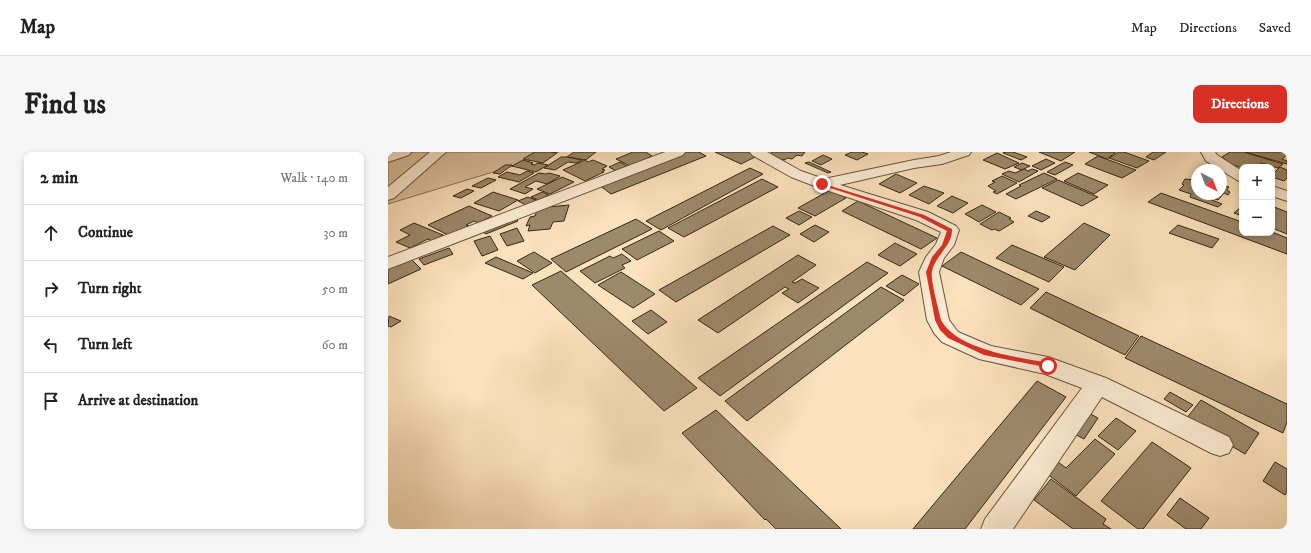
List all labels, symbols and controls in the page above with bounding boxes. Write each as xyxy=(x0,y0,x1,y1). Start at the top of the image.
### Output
text: Map xyxy=(20,16,55,39)
text: Map xyxy=(1131,19,1157,37)
text: Directions xyxy=(1179,19,1237,37)
text: Saved xyxy=(1259,19,1291,37)
button: Directions xyxy=(1193,85,1287,123)
text: Find us xyxy=(24,87,106,122)
north arrow xyxy=(1191,164,1227,200)
map controls xyxy=(1239,164,1275,236)
button: + xyxy=(1239,164,1275,200)
text: 2 min xyxy=(40,167,78,189)
text: Walk · 140 m xyxy=(280,170,348,186)
route end xyxy=(813,175,831,193)
button: − xyxy=(1239,200,1275,236)
icon: ahead xyxy=(40,222,62,244)
text: Continue xyxy=(78,223,133,242)
text: 30 m xyxy=(324,225,348,241)
icon: right xyxy=(40,278,62,300)
text: Turn right xyxy=(78,279,141,298)
text: 50 m xyxy=(322,281,348,297)
icon: left xyxy=(40,334,62,356)
text: Turn left xyxy=(78,335,132,354)
text: 60 m xyxy=(322,337,348,353)
route start xyxy=(1039,357,1057,375)
icon: arrive xyxy=(40,390,62,412)
text: Arrive at destination xyxy=(78,391,198,410)

